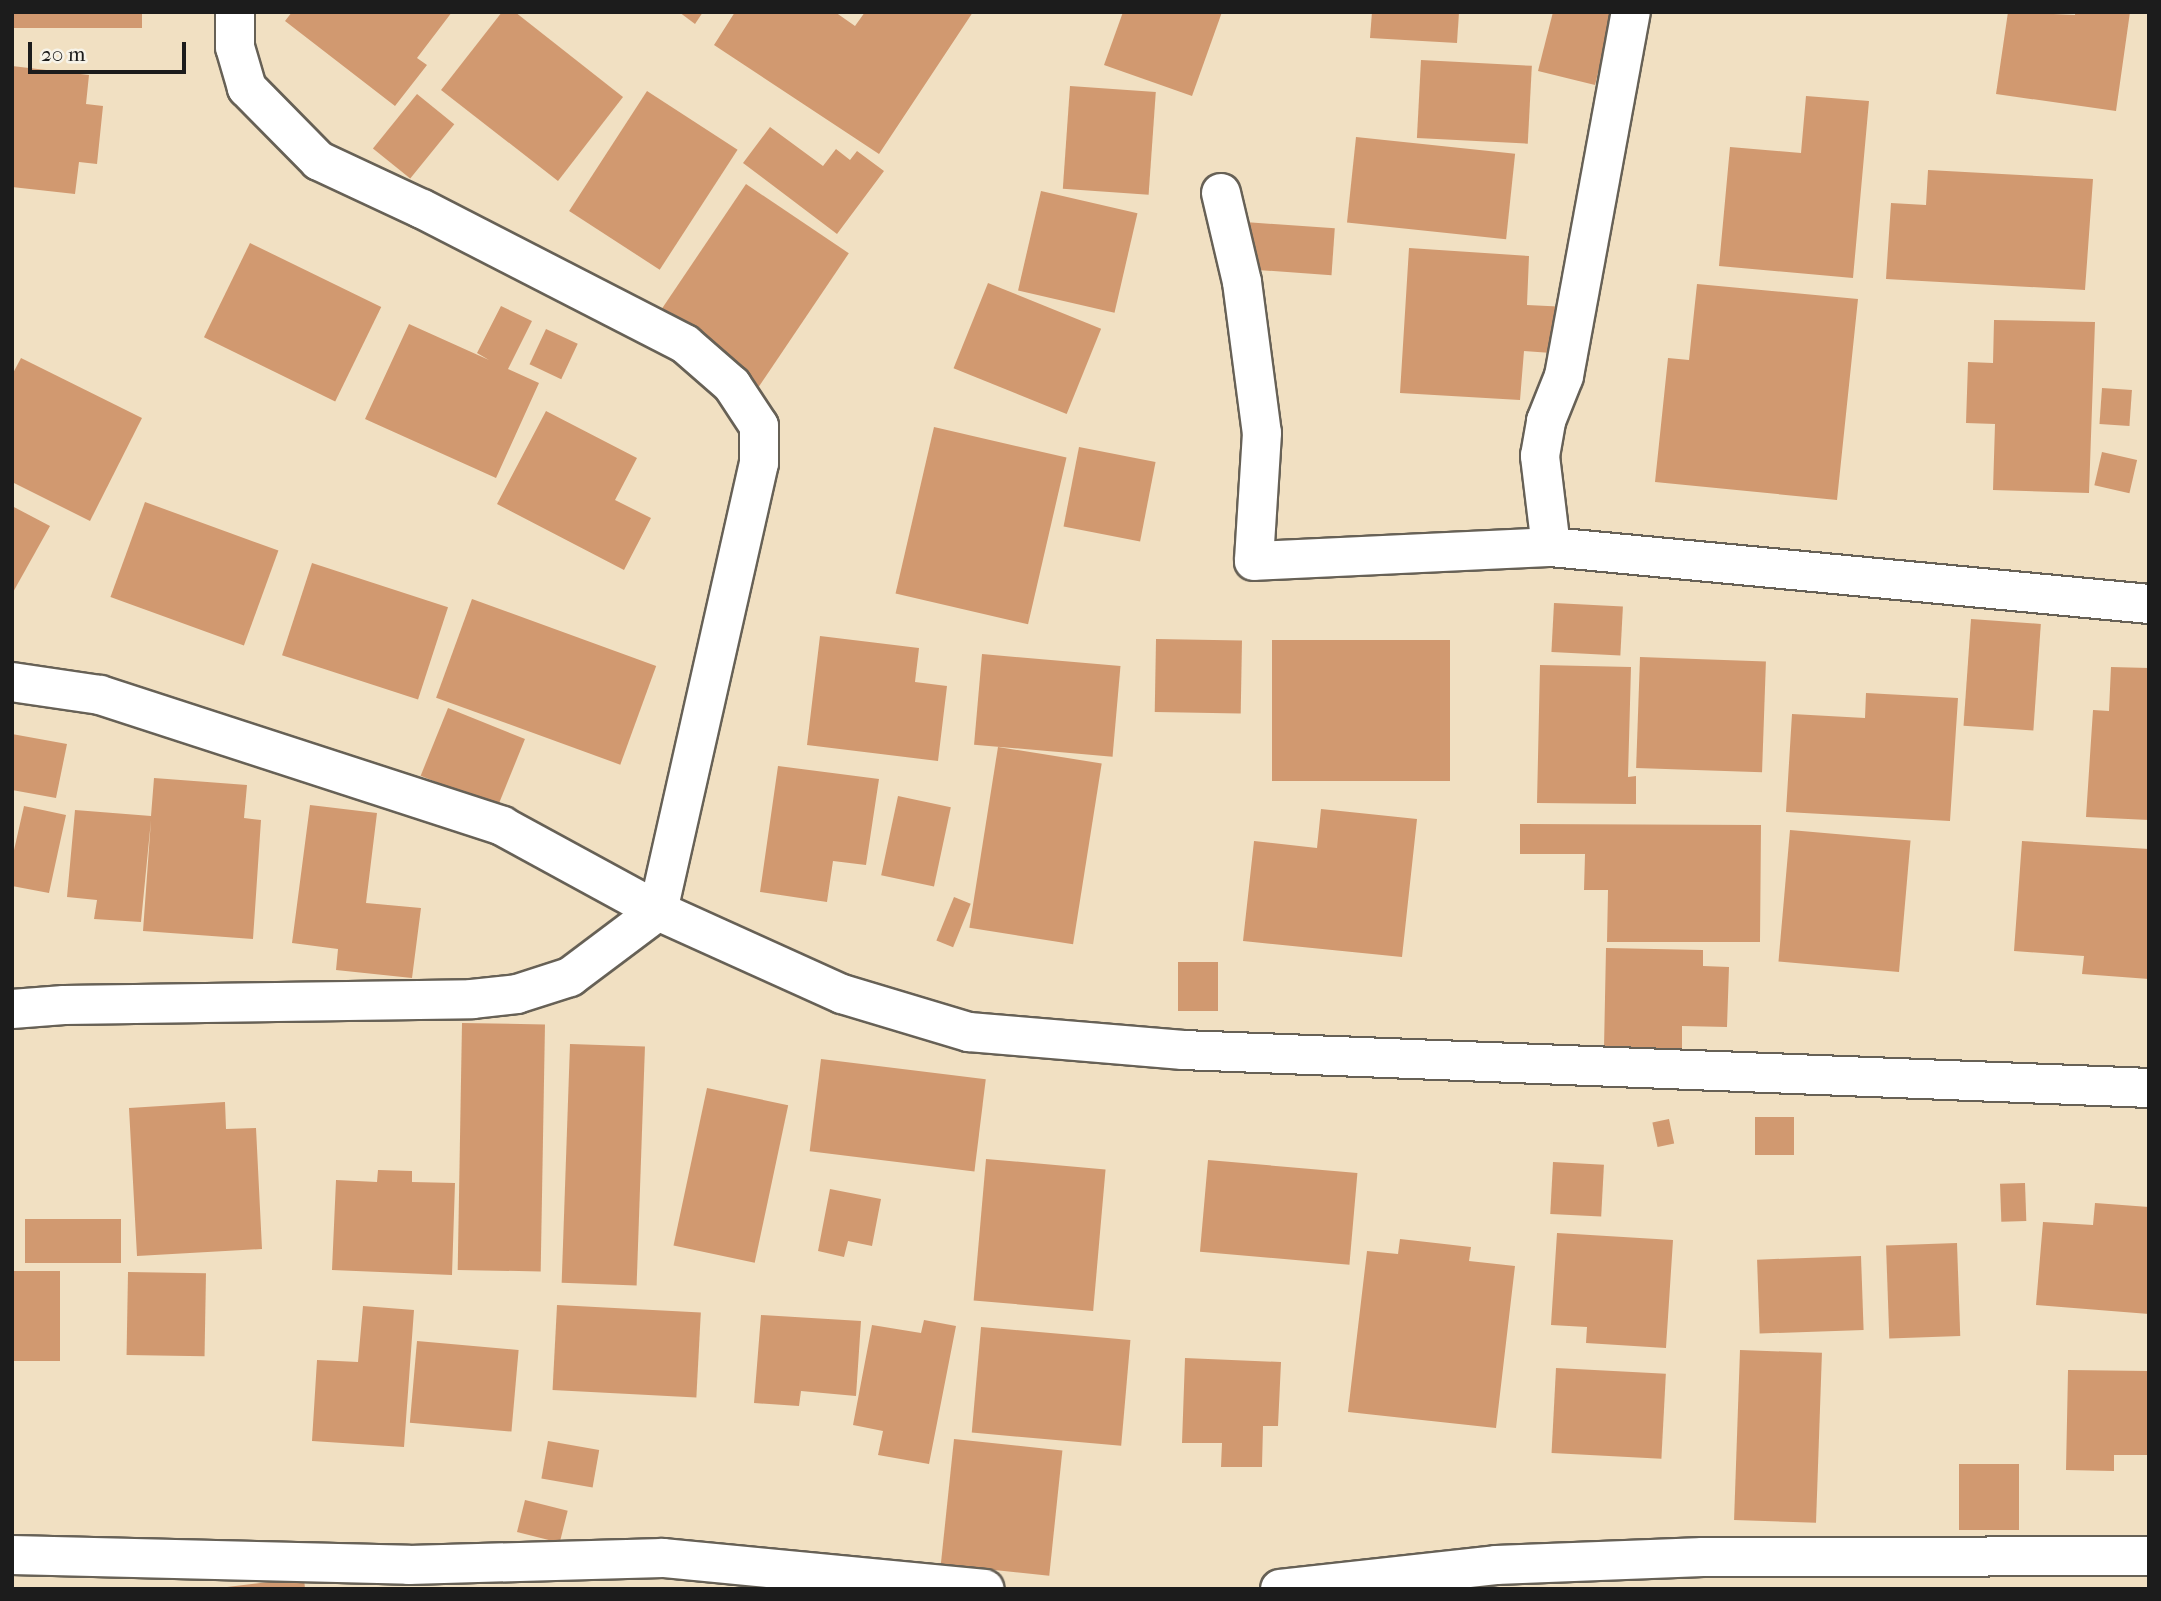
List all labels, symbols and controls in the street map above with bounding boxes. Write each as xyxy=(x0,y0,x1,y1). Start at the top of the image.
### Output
scale bar xyxy=(32,28,189,72)
text: 20 m xyxy=(41,42,85,66)

